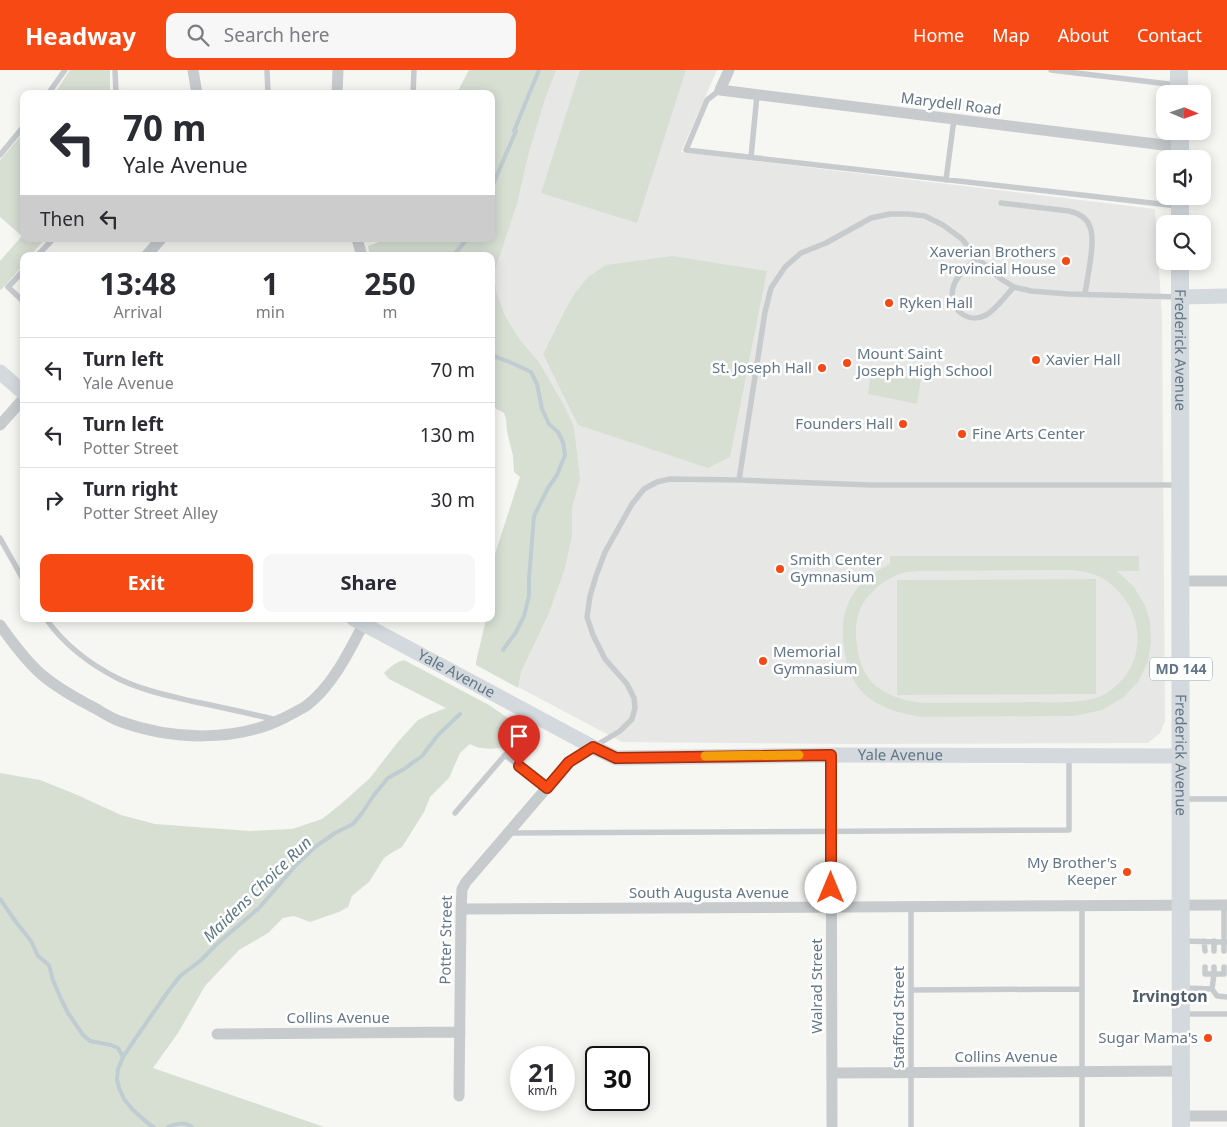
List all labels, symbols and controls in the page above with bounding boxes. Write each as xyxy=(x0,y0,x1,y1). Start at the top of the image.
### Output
search box xyxy=(166,13,516,58)
text: Headway xyxy=(25,19,136,52)
icon: search xyxy=(184,21,212,49)
text: Search here xyxy=(224,22,330,48)
text: Home xyxy=(913,23,964,47)
text: Map xyxy=(992,23,1030,47)
text: About xyxy=(1058,23,1109,47)
text: Contact xyxy=(1137,23,1202,47)
north arrow xyxy=(1156,85,1211,140)
map controls xyxy=(1156,85,1211,270)
street label: Marydell Road xyxy=(900,87,1003,119)
text: 70 m xyxy=(123,104,206,151)
icon: left xyxy=(40,110,105,175)
text: Yale Avenue xyxy=(123,149,248,179)
button: sound xyxy=(1156,150,1211,205)
icon: left xyxy=(95,205,123,233)
text: Then xyxy=(40,206,85,232)
button: search xyxy=(1156,215,1211,270)
place label: Xaverian Brothers Provincial House xyxy=(930,241,1056,278)
marker: Xaverian Brothers Provincial House xyxy=(1060,255,1072,267)
text: 13:48 xyxy=(99,263,176,304)
text: 1 xyxy=(262,263,279,304)
text: 250 xyxy=(364,263,416,304)
street label: Frederick Avenue xyxy=(1171,289,1191,411)
place label: Ryken Hall xyxy=(899,292,973,312)
marker: Ryken Hall xyxy=(883,297,895,309)
text: Arrival xyxy=(113,301,162,323)
text: min xyxy=(256,301,285,323)
text: m xyxy=(382,301,397,323)
place label: Mount Saint Joseph High School xyxy=(855,343,992,380)
text: Turn left xyxy=(83,346,164,372)
place label: Xavier Hall xyxy=(1046,349,1121,369)
marker: Xavier Hall xyxy=(1030,354,1042,366)
icon: left xyxy=(40,356,68,384)
text: 70 m xyxy=(431,357,475,383)
place label: St. Joseph Hall xyxy=(712,357,812,377)
marker: Mount Saint Joseph High School xyxy=(841,357,853,369)
marker: St. Joseph Hall xyxy=(816,362,828,374)
text: Yale Avenue xyxy=(83,372,174,394)
text: Turn left xyxy=(83,411,164,437)
place label: Founders Hall xyxy=(795,413,893,433)
marker: Founders Hall xyxy=(897,418,909,430)
icon: left xyxy=(40,421,68,449)
text: 130 m xyxy=(420,422,475,448)
place label: Fine Arts Center xyxy=(972,423,1085,443)
marker: Fine Arts Center xyxy=(956,428,968,440)
text: Potter Street xyxy=(83,437,178,459)
text: Turn right xyxy=(83,476,178,502)
icon: right xyxy=(40,486,68,514)
text: 30 m xyxy=(431,487,475,513)
text: Potter Street Alley xyxy=(83,502,218,524)
place label: Smith Center Gymnasium xyxy=(790,549,882,586)
button: Exit xyxy=(40,554,253,612)
button: Share xyxy=(263,554,475,612)
marker: Smith Center Gymnasium xyxy=(774,563,786,575)
place label: Memorial Gymnasium xyxy=(773,641,858,678)
street label: Yale Avenue xyxy=(414,644,499,702)
marker: Memorial Gymnasium xyxy=(757,655,769,667)
road number: MD 144 xyxy=(1150,658,1212,680)
street label: Frederick Avenue xyxy=(1172,694,1192,816)
pin xyxy=(498,715,540,766)
icon: arrive xyxy=(505,722,533,750)
street label: Yale Avenue xyxy=(858,744,943,764)
water label: Maidens Choice Run xyxy=(198,831,316,947)
place label: My Brother's Keeper xyxy=(1027,852,1117,889)
position arrow xyxy=(804,861,856,913)
marker: My Brother's Keeper xyxy=(1121,866,1133,878)
street label: South Augusta Avenue xyxy=(629,882,789,902)
street label: Potter Street xyxy=(434,895,456,985)
street label: Walrad Street xyxy=(806,938,826,1034)
street label: Stafford Street xyxy=(888,965,908,1068)
district label: Irvington xyxy=(1132,985,1208,1007)
street label: Collins Avenue xyxy=(286,1007,390,1027)
place label: Sugar Mama's xyxy=(1098,1027,1198,1047)
marker: Sugar Mama's xyxy=(1202,1032,1214,1044)
speed limit sign: 30 xyxy=(585,1046,650,1111)
street label: Collins Avenue xyxy=(954,1046,1058,1066)
text: 21 xyxy=(528,1055,557,1089)
text: km/h xyxy=(528,1082,557,1099)

